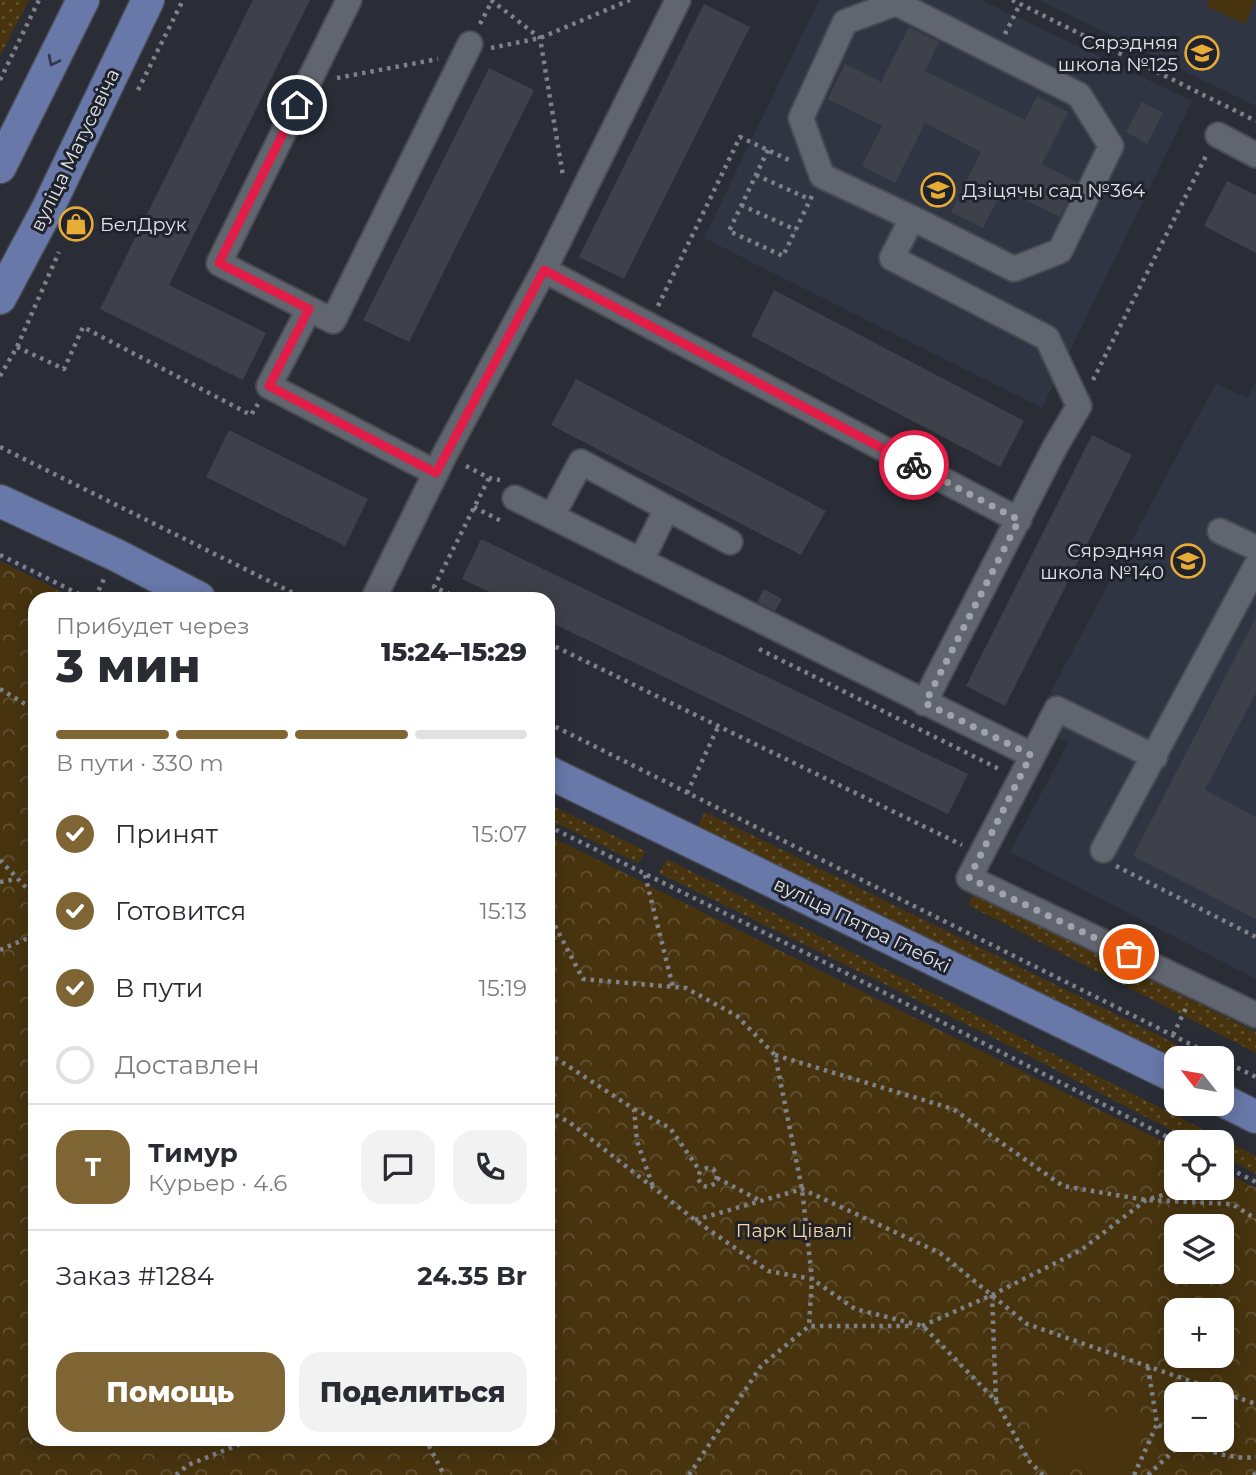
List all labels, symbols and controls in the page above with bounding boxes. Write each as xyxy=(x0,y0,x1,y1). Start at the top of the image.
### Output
place label: Сярэдняя школа №125 xyxy=(1058,31,1178,76)
school or university icon: Сярэдняя школа №125 xyxy=(1183,34,1221,72)
one-way arrow xyxy=(47,54,61,66)
street label: вуліца Матусевіча xyxy=(26,65,124,235)
pin xyxy=(267,75,327,135)
icon: home xyxy=(278,86,316,124)
school or university icon: Дзіцячы сад №364 xyxy=(919,171,957,209)
place label: Дзіцячы сад №364 xyxy=(962,179,1145,202)
shop icon: БелДрук xyxy=(57,205,95,243)
place label: БелДрук xyxy=(100,213,187,236)
courier xyxy=(879,430,949,500)
icon: bike xyxy=(895,446,933,484)
place label: Сярэдняя школа №140 xyxy=(1040,539,1164,584)
school or university icon: Сярэдняя школа №140 xyxy=(1169,542,1207,580)
text: Прибудет через xyxy=(56,612,250,640)
text: 15:24–15:29 xyxy=(381,636,527,668)
text: 3 мин xyxy=(56,637,200,694)
text: В пути · 330 m xyxy=(56,749,224,777)
icon: check xyxy=(56,815,94,853)
text: Принят xyxy=(115,818,218,850)
text: 15:07 xyxy=(472,820,527,848)
street label: вуліца Пятра Глебкі xyxy=(770,872,954,978)
icon: check xyxy=(56,892,94,930)
text: Готовится xyxy=(115,895,246,927)
text: 15:13 xyxy=(480,897,527,925)
pin xyxy=(1099,924,1159,984)
icon: bag xyxy=(1110,935,1148,973)
icon: check xyxy=(56,969,94,1007)
text: В пути xyxy=(115,972,204,1004)
text: 15:19 xyxy=(478,974,527,1002)
north arrow xyxy=(1164,1046,1234,1116)
map controls xyxy=(1164,1046,1234,1452)
text: Доставлен xyxy=(115,1049,260,1081)
button: chat xyxy=(361,1130,435,1204)
button: phone xyxy=(453,1130,527,1204)
button: locate xyxy=(1164,1130,1234,1200)
text: Тимур xyxy=(148,1137,238,1169)
text: Т xyxy=(85,1151,101,1183)
text: Курьер · 4.6 xyxy=(148,1169,287,1197)
button: layers xyxy=(1164,1214,1234,1284)
park label: Парк Цівалі xyxy=(736,1219,852,1242)
text: Заказ #1284 xyxy=(56,1260,214,1292)
text: 24.35 Br xyxy=(417,1260,527,1292)
button: + xyxy=(1164,1298,1234,1368)
button: Помощь xyxy=(56,1352,285,1432)
button: Поделиться xyxy=(299,1352,527,1432)
button: − xyxy=(1164,1382,1234,1452)

